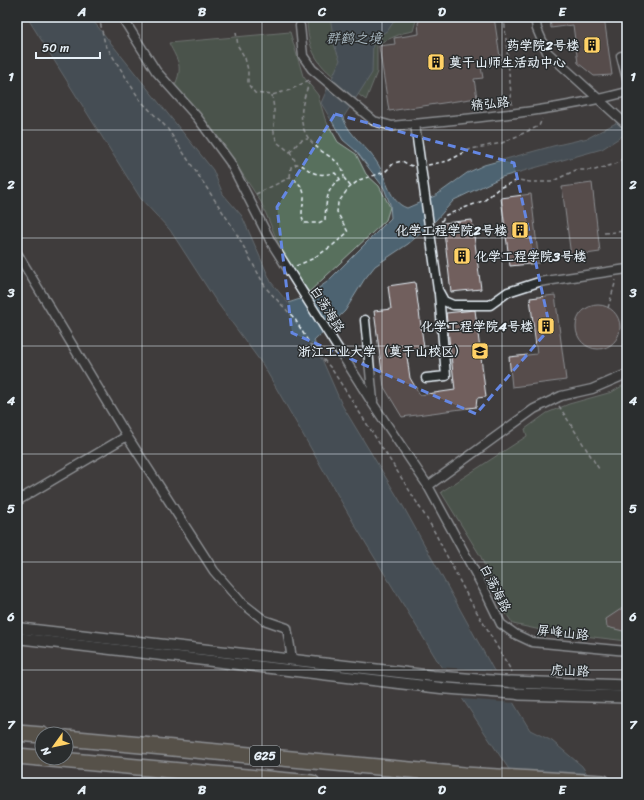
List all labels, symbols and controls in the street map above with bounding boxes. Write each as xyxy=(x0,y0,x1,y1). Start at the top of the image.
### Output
text: A xyxy=(77,0,86,23)
text: B xyxy=(198,0,207,23)
text: C xyxy=(317,0,327,23)
text: D xyxy=(438,0,446,23)
text: E xyxy=(558,0,567,23)
water label: 群鹤之境 xyxy=(326,26,383,51)
scale bar xyxy=(36,34,100,60)
place label: 药学院2号楼 xyxy=(506,34,579,57)
building icon: 药学院2号楼 xyxy=(582,35,602,55)
text: 50 m xyxy=(42,37,69,59)
place label: 莫干山师生活动中心 xyxy=(449,51,566,74)
building icon: 莫干山师生活动中心 xyxy=(426,52,446,72)
text: 1 xyxy=(8,65,14,88)
text: 1 xyxy=(630,65,636,88)
street label: 精弘路 xyxy=(469,90,511,117)
text: 2 xyxy=(6,173,15,196)
text: 2 xyxy=(628,173,637,196)
place label: 化学工程学院2号楼 xyxy=(395,219,507,242)
building icon: 化学工程学院2号楼 xyxy=(510,220,530,240)
place label: 化学工程学院3号楼 xyxy=(475,245,586,268)
building icon: 化学工程学院3号楼 xyxy=(452,246,472,266)
text: 3 xyxy=(6,281,15,304)
street label: 白荡海路 xyxy=(304,281,351,337)
text: 3 xyxy=(628,281,637,304)
place label: 化学工程学院4号楼 xyxy=(421,315,533,338)
building icon: 化学工程学院4号楼 xyxy=(536,316,556,336)
place label: 浙江工业大学（莫干山校区） xyxy=(298,340,467,363)
school or university icon: 浙江工业大学（莫干山校区） xyxy=(470,341,490,361)
text: 4 xyxy=(6,389,16,412)
text: 4 xyxy=(628,389,638,412)
text: 5 xyxy=(7,497,15,520)
text: 5 xyxy=(629,497,637,520)
street label: 白荡海路 xyxy=(474,560,518,617)
text: 6 xyxy=(6,605,15,628)
text: 6 xyxy=(628,605,637,628)
street label: 屏峰山路 xyxy=(536,618,590,647)
street label: 虎山路 xyxy=(550,658,590,683)
text: 7 xyxy=(7,713,16,736)
text: 7 xyxy=(629,713,638,736)
north arrow xyxy=(34,726,74,766)
text: N xyxy=(36,742,57,760)
road number: G25 xyxy=(250,746,280,766)
text: A xyxy=(77,778,86,800)
text: B xyxy=(198,778,207,800)
text: C xyxy=(317,778,327,800)
text: D xyxy=(438,778,446,800)
text: E xyxy=(558,778,567,800)

